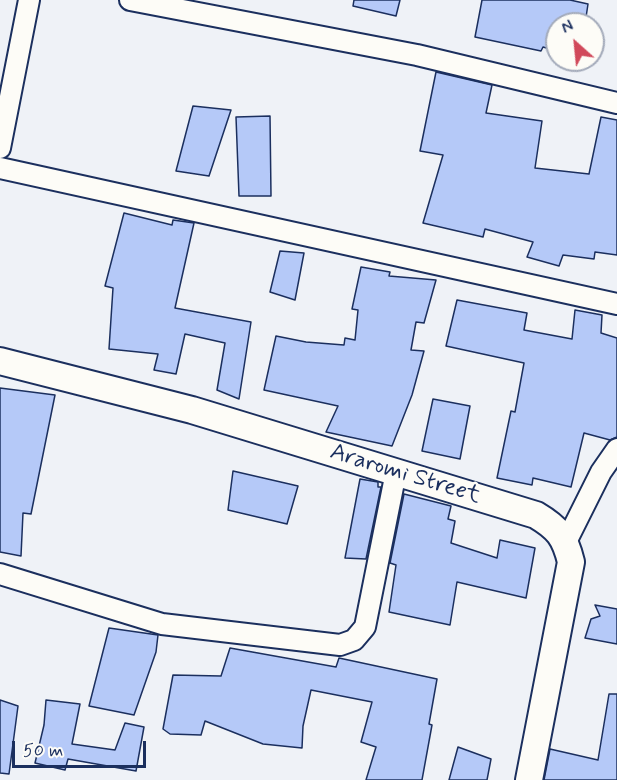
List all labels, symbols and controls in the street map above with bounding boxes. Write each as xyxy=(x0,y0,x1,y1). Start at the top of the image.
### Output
north arrow xyxy=(545,12,605,72)
text: N xyxy=(558,16,577,39)
street label: Araromi Street xyxy=(326,438,484,512)
scale bar xyxy=(15,729,148,767)
text: 50 m xyxy=(23,739,63,763)

